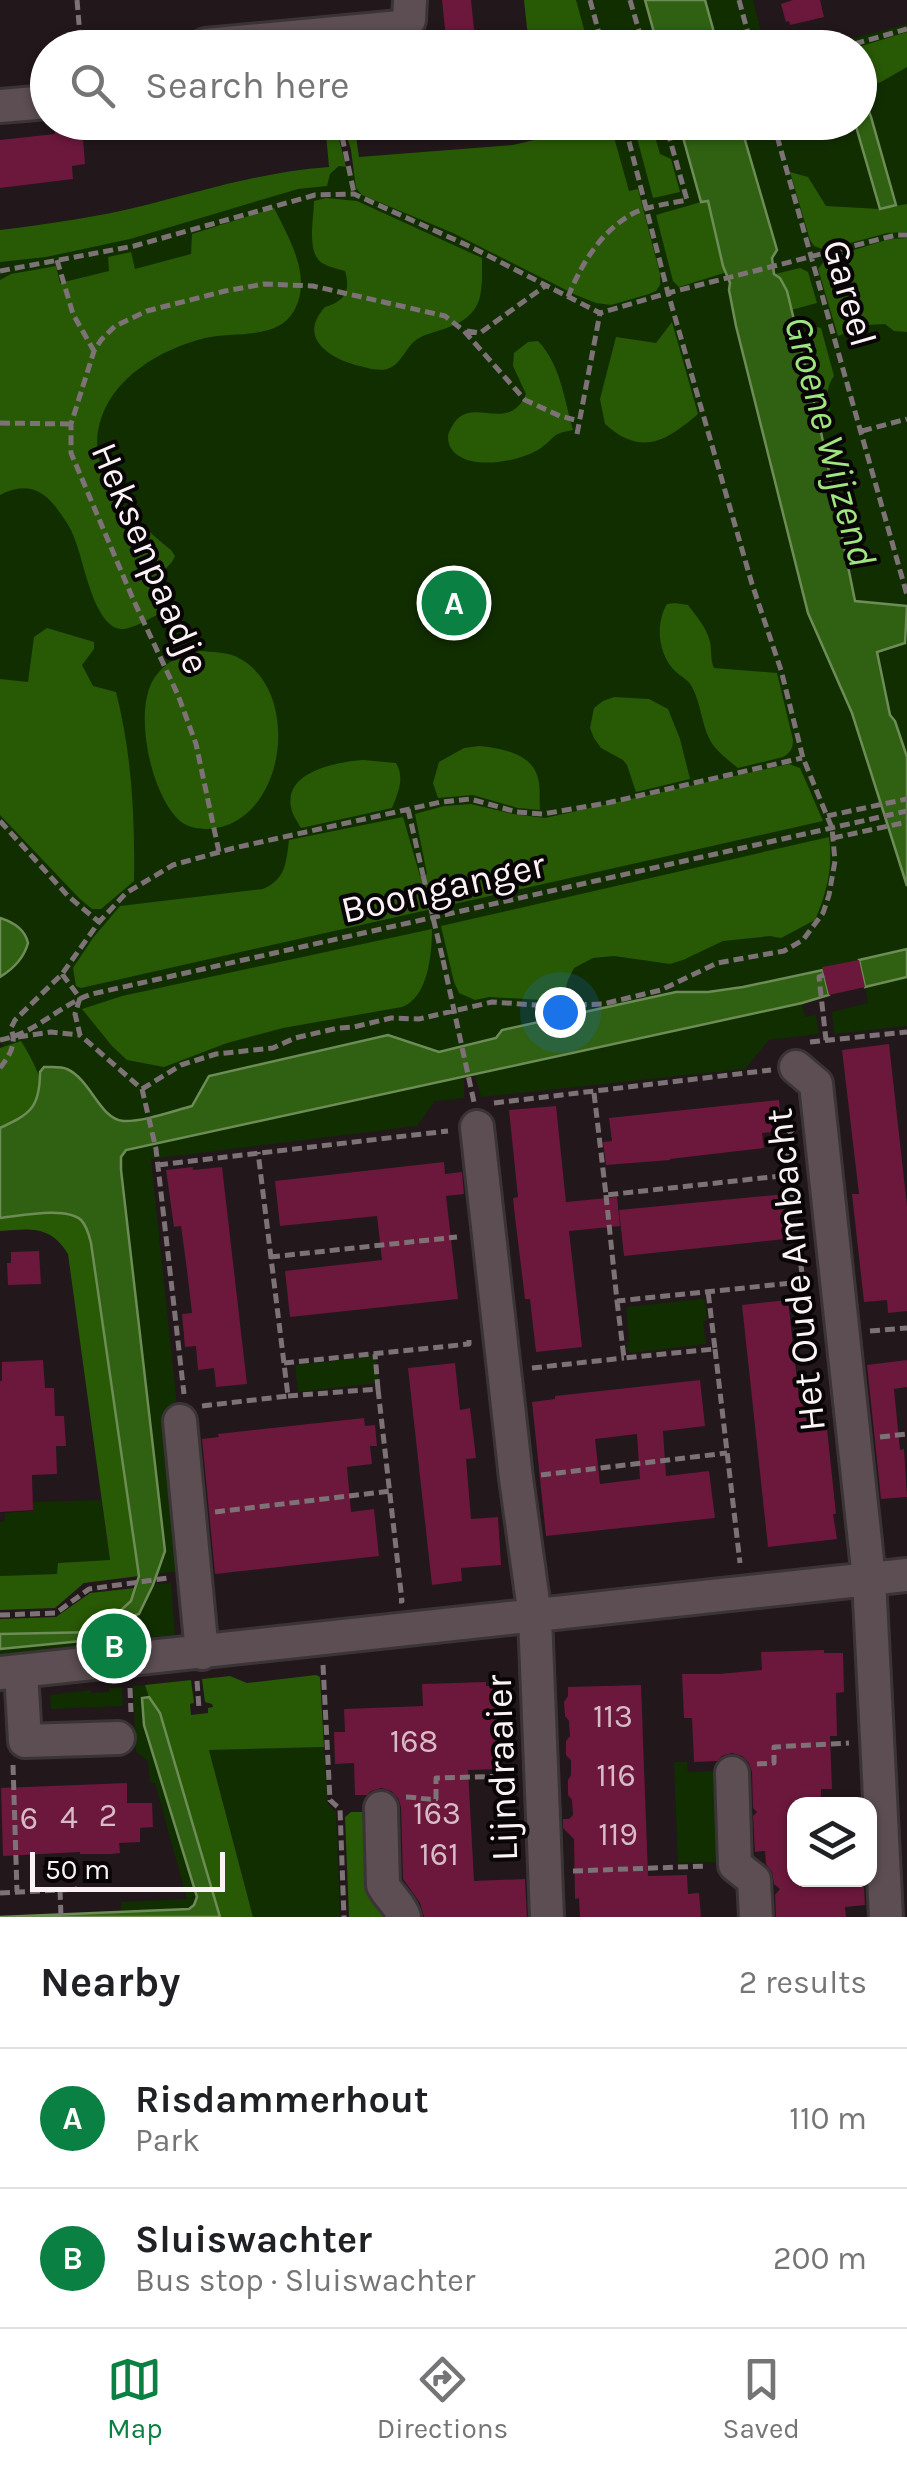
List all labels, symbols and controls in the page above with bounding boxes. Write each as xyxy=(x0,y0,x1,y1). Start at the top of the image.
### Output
search box xyxy=(30,30,877,140)
icon: search xyxy=(65,58,120,113)
text: Search here xyxy=(145,63,349,108)
street label: Gareel xyxy=(813,235,886,352)
water label: Groene Wijzend xyxy=(775,311,886,571)
street label: Heksenpaadje xyxy=(82,436,219,681)
pin: A xyxy=(422,566,486,640)
street label: Boonganger xyxy=(337,842,550,933)
your location xyxy=(535,987,586,1038)
street label: Het Oude Ambacht xyxy=(756,1106,835,1434)
pin: B xyxy=(82,1608,146,1684)
street label: Lijndraaier xyxy=(476,1674,527,1862)
house number: 113 xyxy=(593,1698,633,1735)
house number: 168 xyxy=(390,1723,438,1760)
house number: 116 xyxy=(596,1757,636,1794)
house number: 163 xyxy=(413,1795,461,1832)
house number: 2 xyxy=(99,1797,117,1834)
map controls xyxy=(787,1797,877,1887)
button: layers xyxy=(787,1797,877,1887)
house number: 4 xyxy=(60,1799,78,1836)
house number: 6 xyxy=(20,1800,38,1837)
house number: 119 xyxy=(598,1816,638,1853)
house number: 161 xyxy=(419,1836,459,1873)
scale bar xyxy=(30,1847,225,1892)
text: 50 m xyxy=(45,1853,110,1886)
text: Nearby xyxy=(40,1957,180,2007)
text: 2 results xyxy=(739,1964,867,2001)
text: Risdammerhout xyxy=(135,2077,429,2122)
text: A xyxy=(62,2100,83,2137)
text: 110 m xyxy=(789,2100,867,2137)
text: Park xyxy=(135,2122,200,2159)
text: Sluiswachter xyxy=(135,2217,372,2262)
text: B xyxy=(62,2240,83,2277)
text: 200 m xyxy=(773,2240,867,2277)
text: Bus stop · Sluiswachter xyxy=(135,2262,475,2299)
tab: Map xyxy=(107,2352,163,2445)
tab: Directions xyxy=(377,2352,508,2445)
tab: Saved xyxy=(722,2352,800,2445)

